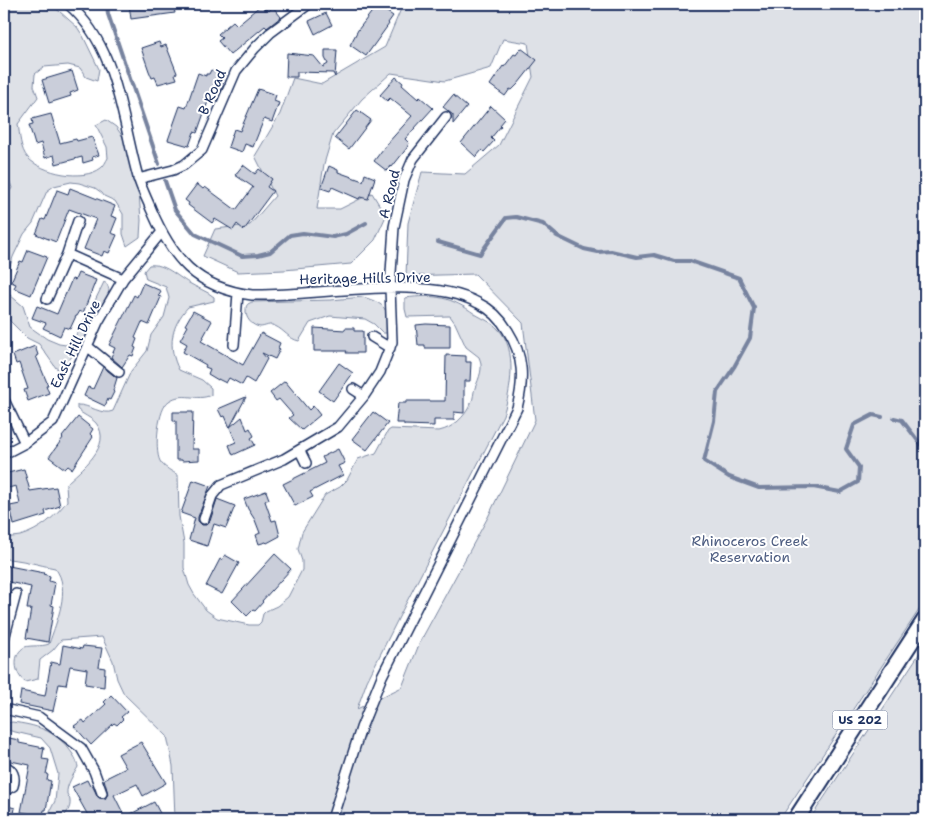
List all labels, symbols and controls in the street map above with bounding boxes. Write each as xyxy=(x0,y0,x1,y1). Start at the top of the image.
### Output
street label: B Road xyxy=(194,66,230,118)
street label: A Road xyxy=(374,167,404,220)
street label: Heritage Hills Drive xyxy=(299,268,431,288)
street label: East Hill Drive xyxy=(46,297,104,391)
park label: Rhinoceros Creek Reservation xyxy=(692,532,808,566)
road number: US 202 xyxy=(832,710,888,730)

